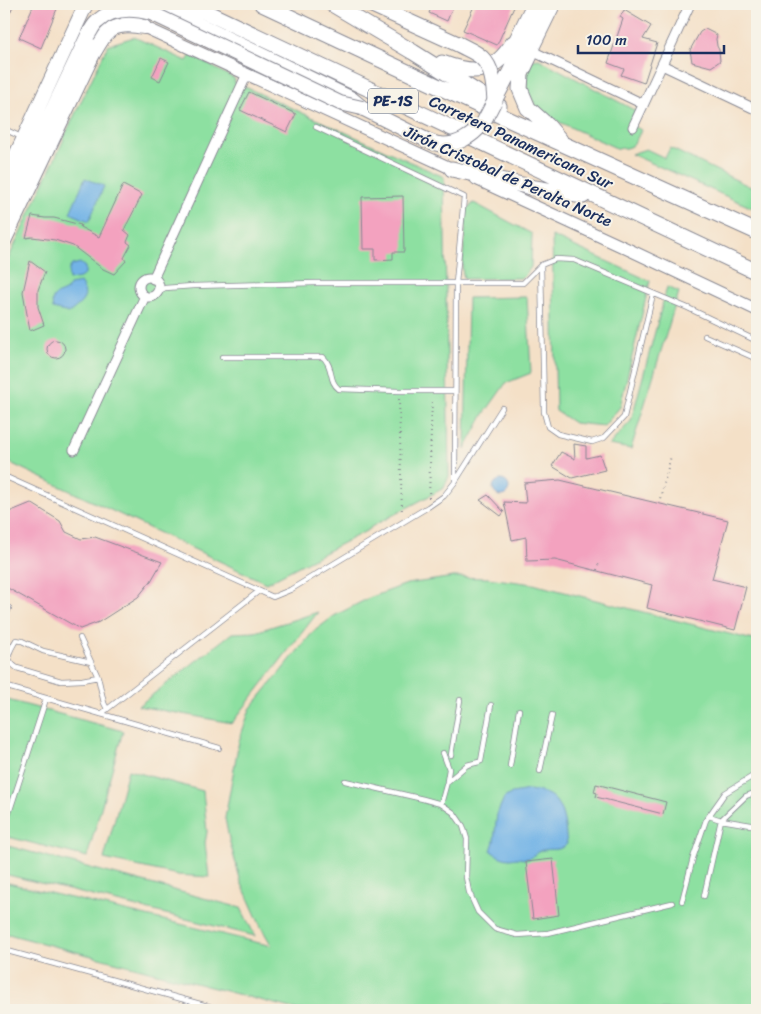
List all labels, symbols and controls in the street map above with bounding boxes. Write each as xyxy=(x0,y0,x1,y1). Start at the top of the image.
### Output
scale bar xyxy=(578,22,725,54)
text: 100 m xyxy=(586,27,627,53)
street label: Carretera Panamericana Sur xyxy=(424,87,619,198)
road number: PE-1S xyxy=(368,88,418,114)
street label: Jirón Cristobal de Peralta Norte xyxy=(398,116,617,235)

